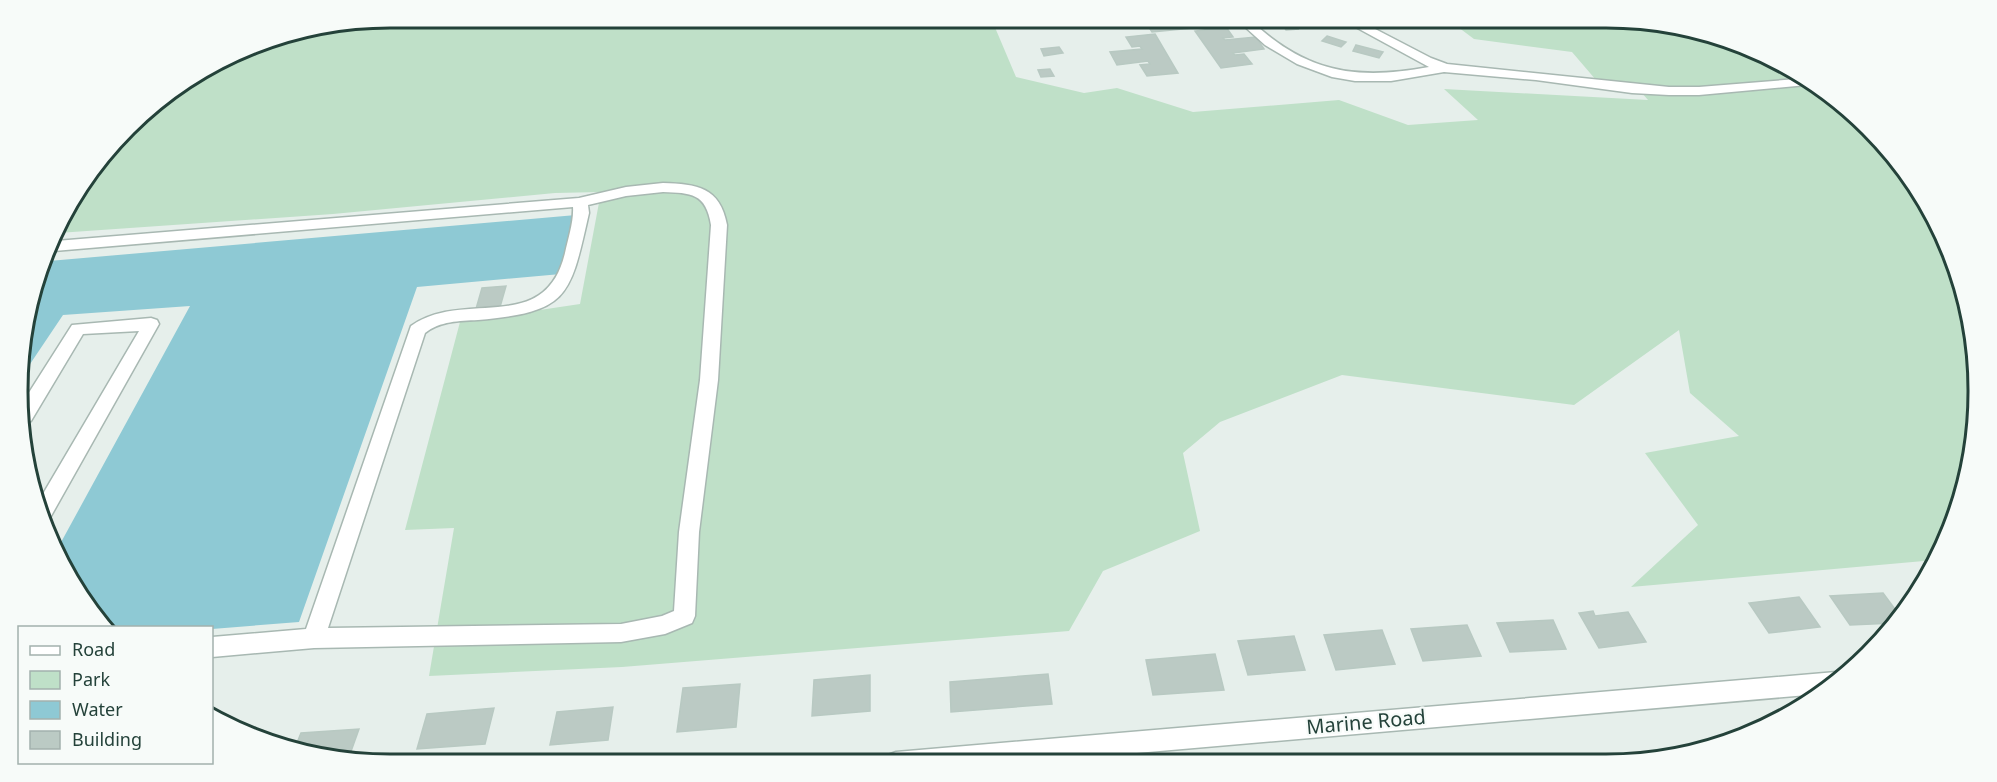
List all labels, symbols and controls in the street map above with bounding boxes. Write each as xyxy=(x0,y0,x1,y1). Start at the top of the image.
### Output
legend xyxy=(18,626,213,764)
text: Road xyxy=(72,637,115,661)
text: Park xyxy=(72,667,110,691)
text: Water xyxy=(72,697,123,721)
street label: Marine Road xyxy=(1305,703,1427,740)
text: Building xyxy=(72,727,142,751)

